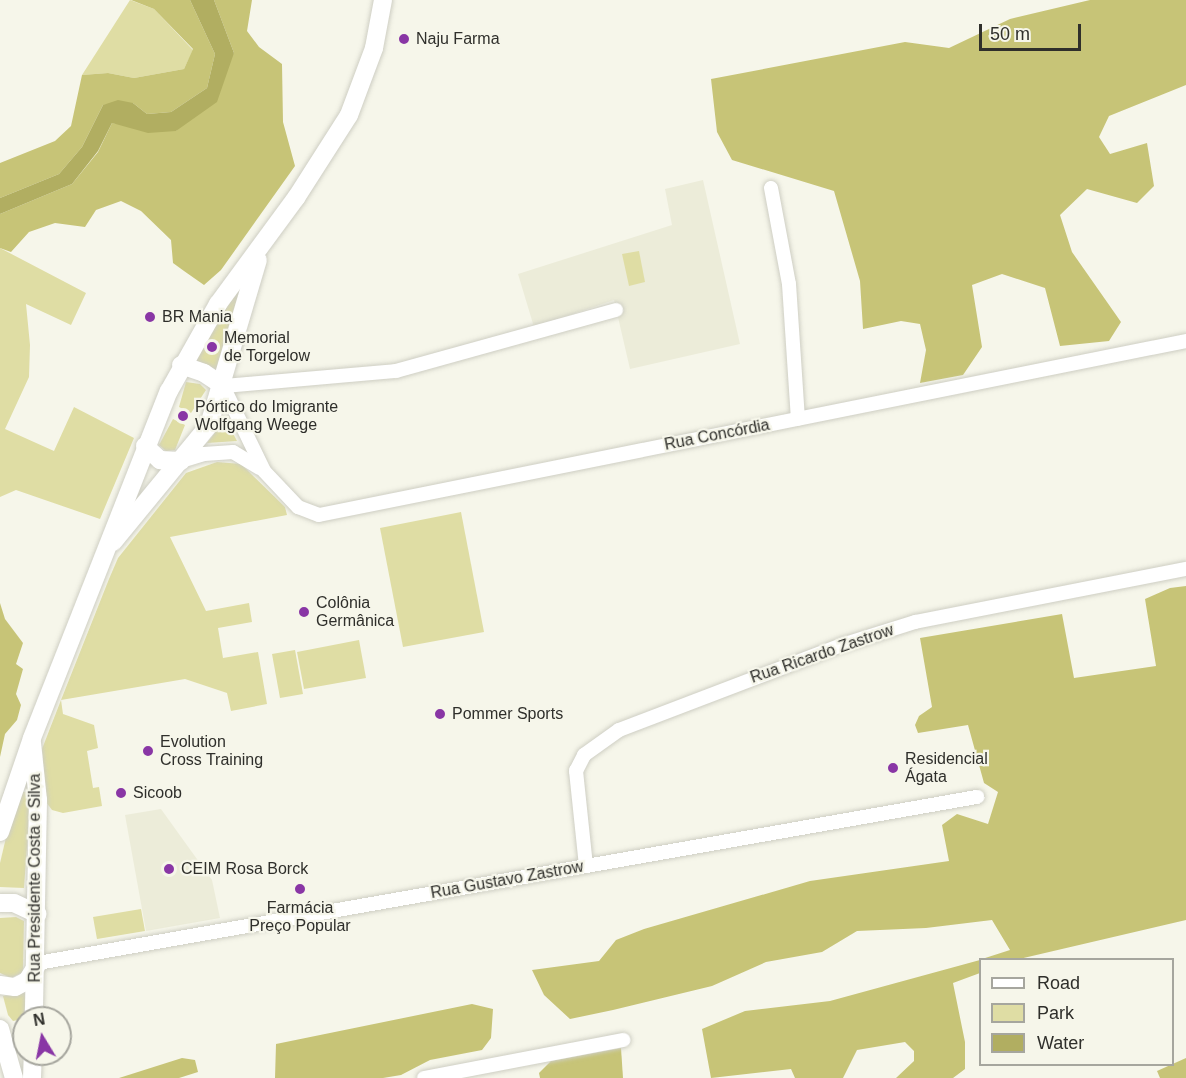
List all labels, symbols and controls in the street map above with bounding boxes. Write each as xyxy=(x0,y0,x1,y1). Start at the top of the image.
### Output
scale bar xyxy=(982,12,1084,50)
text: 50 m xyxy=(990,24,1030,44)
place label: Naju Farma xyxy=(416,29,500,49)
marker: Naju Farma xyxy=(397,32,411,46)
place label: BR Mania xyxy=(162,307,232,327)
marker: BR Mania xyxy=(143,310,157,324)
place label: Memorial de Torgelow xyxy=(224,328,310,366)
marker: Memorial de Torgelow xyxy=(205,340,219,354)
place label: Pórtico do Imigrante Wolfgang Weege xyxy=(195,397,338,435)
marker: Pórtico do Imigrante Wolfgang Weege xyxy=(176,409,190,423)
street label: Rua Concórdia xyxy=(663,415,771,455)
place label: Colônia Germânica xyxy=(316,593,394,631)
marker: Colônia Germânica xyxy=(297,605,311,619)
street label: Rua Ricardo Zastrow xyxy=(748,620,896,688)
place label: Pommer Sports xyxy=(452,704,563,724)
marker: Pommer Sports xyxy=(433,707,447,721)
place label: Evolution Cross Training xyxy=(160,732,263,770)
marker: Evolution Cross Training xyxy=(141,744,155,758)
place label: Residencial Ágata xyxy=(905,749,988,787)
marker: Residencial Ágata xyxy=(886,761,900,775)
street label: Rua Presidente Costa e Silva xyxy=(25,774,45,982)
place label: Sicoob xyxy=(133,783,182,803)
marker: Sicoob xyxy=(114,786,128,800)
street label: Rua Gustavo Zastrow xyxy=(429,857,585,903)
place label: CEIM Rosa Borck xyxy=(181,859,308,879)
marker: CEIM Rosa Borck xyxy=(162,862,176,876)
marker: Farmácia Preço Popular xyxy=(293,882,307,896)
place label: Farmácia Preço Popular xyxy=(249,898,351,936)
legend xyxy=(979,958,1174,1066)
text: Road xyxy=(1037,973,1080,993)
text: Park xyxy=(1037,1003,1074,1023)
north arrow xyxy=(12,1006,72,1066)
text: N xyxy=(32,1010,46,1029)
text: Water xyxy=(1037,1033,1084,1053)

